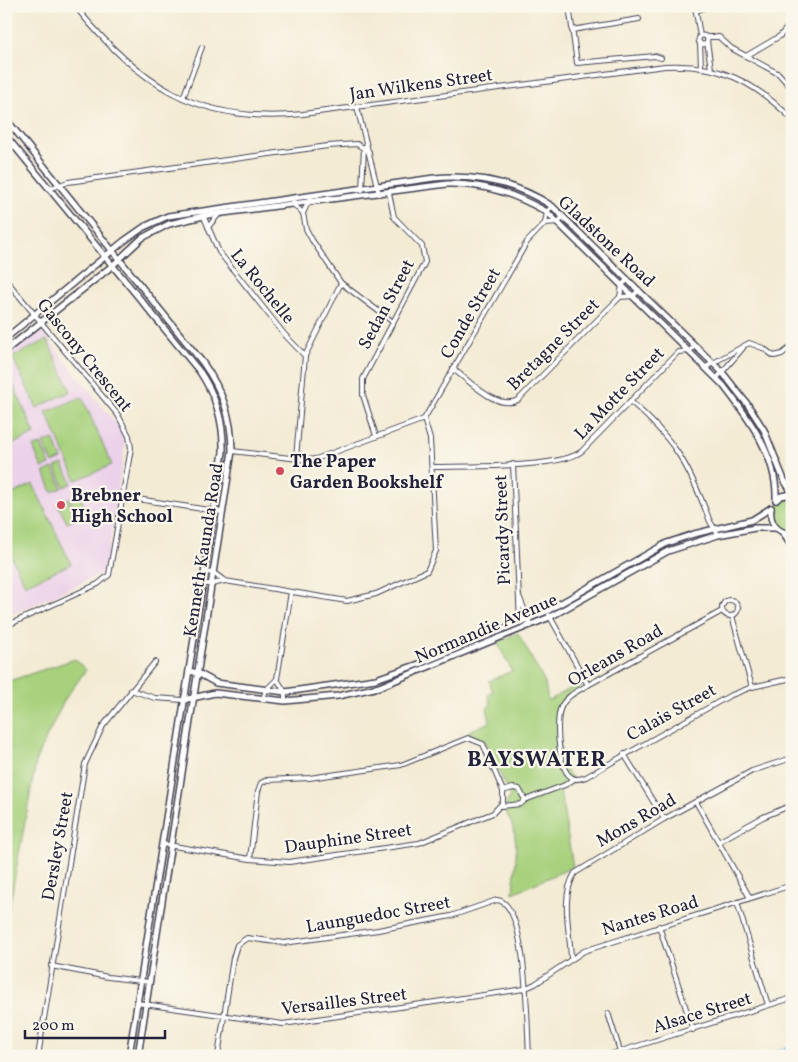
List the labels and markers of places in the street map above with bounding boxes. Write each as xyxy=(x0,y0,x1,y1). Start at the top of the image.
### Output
place label: The Paper Garden Bookshelf xyxy=(290,450,444,496)
marker: The Paper Garden Bookshelf xyxy=(274,465,286,477)
place label: Brebner High School xyxy=(71,484,173,530)
marker: Brebner High School xyxy=(55,499,67,511)

